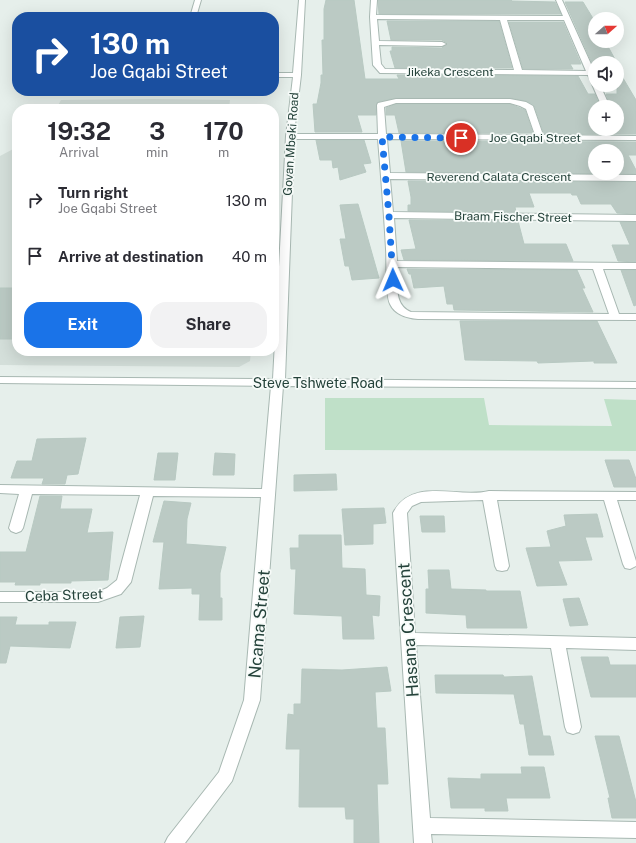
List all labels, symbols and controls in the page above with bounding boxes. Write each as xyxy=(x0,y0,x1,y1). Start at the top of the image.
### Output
north arrow xyxy=(588,12,624,48)
map controls xyxy=(588,12,624,180)
text: 130 m xyxy=(90,27,170,60)
icon: right xyxy=(24,28,76,80)
button: sound xyxy=(588,56,624,92)
text: Joe Gqabi Street xyxy=(90,61,228,82)
street label: Jikeka Crescent xyxy=(406,65,494,79)
street label: Govan Mbeki Road xyxy=(280,92,302,196)
button: + xyxy=(588,100,624,136)
text: 19:32 xyxy=(47,117,111,145)
text: 3 xyxy=(149,117,165,145)
text: 170 xyxy=(203,117,244,145)
pin xyxy=(444,121,478,155)
icon: arrive xyxy=(450,127,472,149)
street label: Joe Gqabi Street xyxy=(489,131,581,145)
button: − xyxy=(588,144,624,180)
text: Arrival xyxy=(59,145,99,160)
text: min xyxy=(146,145,168,160)
text: m xyxy=(218,145,229,160)
street label: Reverend Calata Crescent xyxy=(427,170,572,184)
text: Turn right xyxy=(58,184,128,201)
icon: right xyxy=(24,189,46,211)
text: 130 m xyxy=(226,192,267,209)
text: Joe Gqabi Street xyxy=(58,201,157,216)
street label: Braam Fischer Street xyxy=(454,209,572,225)
icon: arrive xyxy=(24,245,46,267)
text: Arrive at destination xyxy=(58,248,203,265)
text: 40 m xyxy=(232,248,267,265)
position arrow xyxy=(372,259,414,301)
button: Exit xyxy=(24,302,142,348)
button: Share xyxy=(150,302,267,348)
street label: Steve Tshwete Road xyxy=(253,375,383,391)
street label: Hasana Crescent xyxy=(393,562,423,698)
street label: Ncama Street xyxy=(244,569,274,679)
street label: Ceba Street xyxy=(25,586,103,604)

